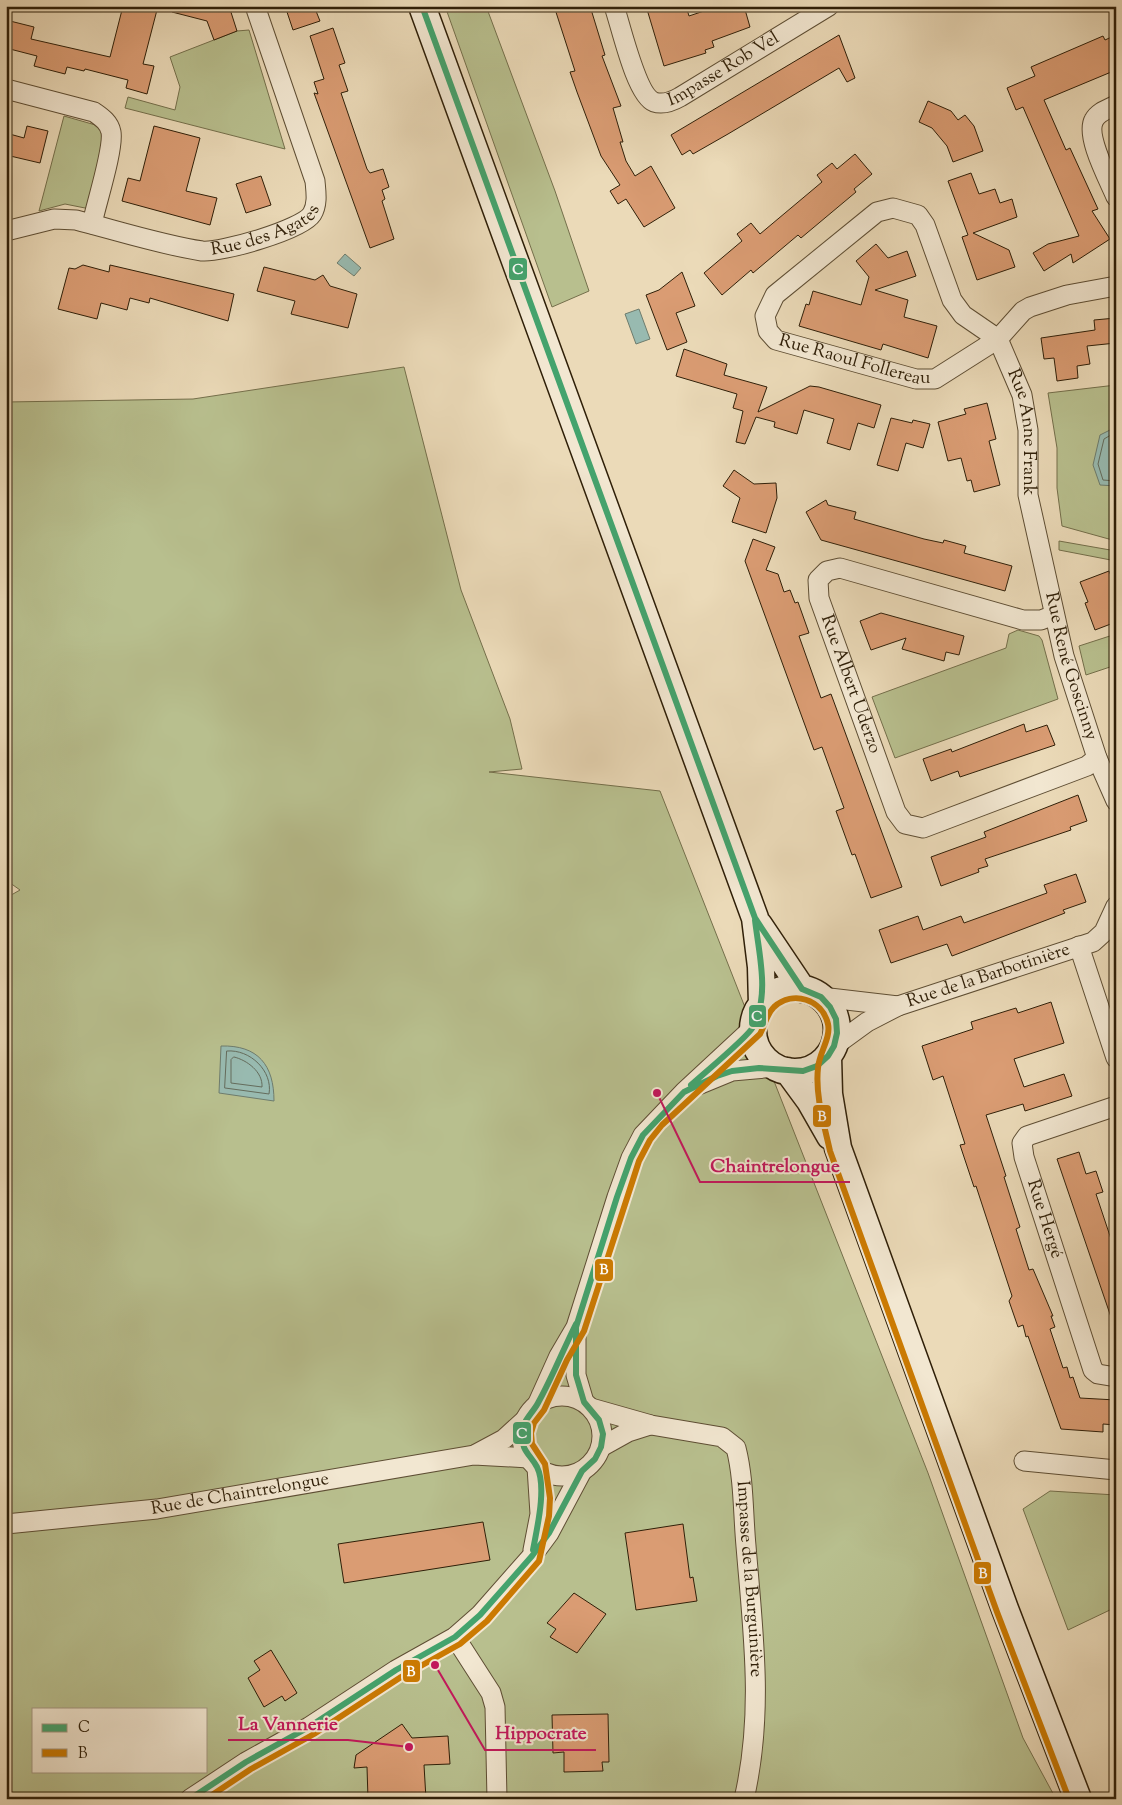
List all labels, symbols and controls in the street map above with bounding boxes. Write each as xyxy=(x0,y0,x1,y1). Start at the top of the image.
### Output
street label: Impasse Rob Vel xyxy=(664,26,785,114)
street label: Rue des Agates xyxy=(209,202,328,264)
line badge: C xyxy=(508,257,528,281)
text: C xyxy=(512,261,524,281)
street label: Rue Raoul Follereau xyxy=(776,328,930,393)
street label: Rue Anne Frank xyxy=(999,365,1041,496)
street label: Rue René Goscinny xyxy=(1037,590,1104,744)
street label: Rue Albert Uderzo xyxy=(813,611,887,758)
street label: Rue de la Barbotinière xyxy=(903,937,1074,1015)
line badge: C xyxy=(748,1004,767,1028)
text: C xyxy=(751,1008,763,1028)
line badge: B xyxy=(812,1104,832,1128)
text: B xyxy=(818,1108,827,1128)
callout: Chaintrelongue xyxy=(700,1148,850,1182)
text: Chaintrelongue xyxy=(710,1154,840,1181)
street label: Rue Hergé xyxy=(1019,1176,1069,1262)
line badge: B xyxy=(594,1258,614,1282)
text: B xyxy=(600,1261,609,1281)
line badge: C xyxy=(512,1421,532,1445)
text: C xyxy=(516,1425,528,1445)
street label: Rue de Chaintrelongue xyxy=(149,1467,331,1523)
street label: Impasse de la Burguinière xyxy=(729,1480,768,1678)
line badge: B xyxy=(973,1561,992,1585)
text: B xyxy=(979,1565,988,1585)
line badge: B xyxy=(402,1659,421,1683)
text: B xyxy=(407,1663,416,1683)
callout: La Vannerie xyxy=(228,1706,348,1740)
legend xyxy=(32,1708,208,1772)
text: La Vannerie xyxy=(238,1712,338,1739)
callout: Hippocrate xyxy=(485,1716,596,1750)
text: C xyxy=(78,1718,90,1739)
text: Hippocrate xyxy=(495,1721,587,1748)
text: B xyxy=(78,1744,88,1765)

